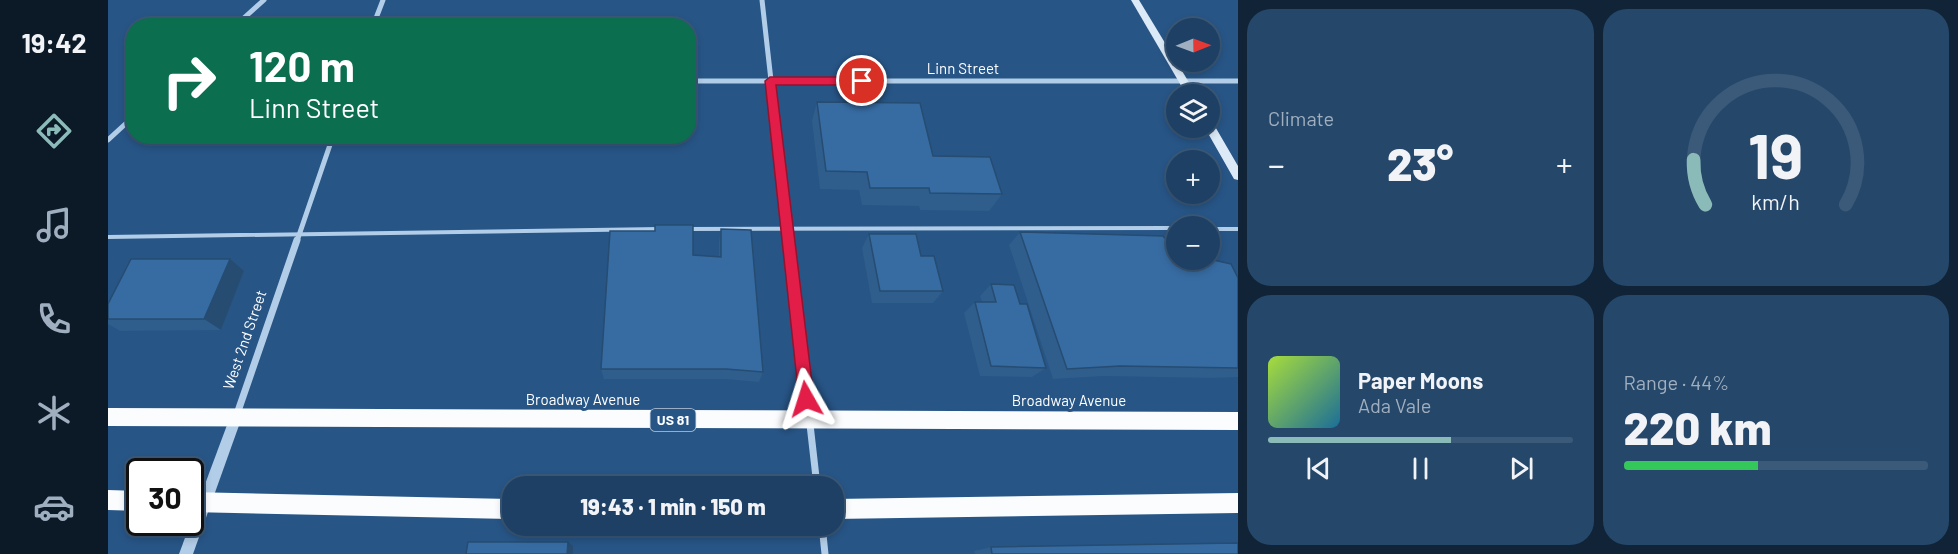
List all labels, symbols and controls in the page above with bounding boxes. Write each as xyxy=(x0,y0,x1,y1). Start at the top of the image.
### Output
north arrow xyxy=(1166,18,1220,72)
map controls xyxy=(1166,18,1220,270)
text: 19:42 xyxy=(21,26,87,58)
text: 120 m xyxy=(249,40,355,90)
icon: right xyxy=(150,42,228,120)
pin xyxy=(836,55,887,106)
street label: Linn Street xyxy=(927,59,999,77)
icon: arrive xyxy=(845,64,878,97)
button: layers xyxy=(1166,84,1220,138)
text: Linn Street xyxy=(249,91,379,123)
text: Climate xyxy=(1268,106,1334,130)
icon: directions xyxy=(33,110,75,152)
text: 19 xyxy=(1748,117,1803,191)
text: 23° xyxy=(1387,136,1453,190)
text: − xyxy=(1268,144,1285,184)
text: + xyxy=(1556,144,1572,184)
button: + xyxy=(1166,150,1220,204)
text: km/h xyxy=(1751,189,1800,214)
icon: music xyxy=(33,204,75,246)
button: − xyxy=(1166,216,1220,270)
street label: West 2nd Street xyxy=(219,288,270,392)
icon: phone xyxy=(33,298,75,340)
position arrow xyxy=(774,367,838,431)
text: Paper Moons xyxy=(1358,367,1483,393)
text: Range · 44% xyxy=(1624,370,1729,394)
street label: Broadway Avenue xyxy=(526,390,640,408)
street label: Broadway Avenue xyxy=(1012,391,1126,409)
icon: climate xyxy=(33,392,75,434)
text: Ada Vale xyxy=(1358,393,1431,417)
text: 220 km xyxy=(1624,400,1772,454)
road number: US 81 xyxy=(650,409,696,431)
icon: previous xyxy=(1302,452,1335,485)
icon: pause xyxy=(1404,452,1437,485)
icon: next xyxy=(1505,452,1538,485)
speed limit sign: 30 xyxy=(126,458,204,536)
icon: car xyxy=(33,486,75,528)
text: 19:43 · 1 min · 150 m xyxy=(580,493,766,519)

